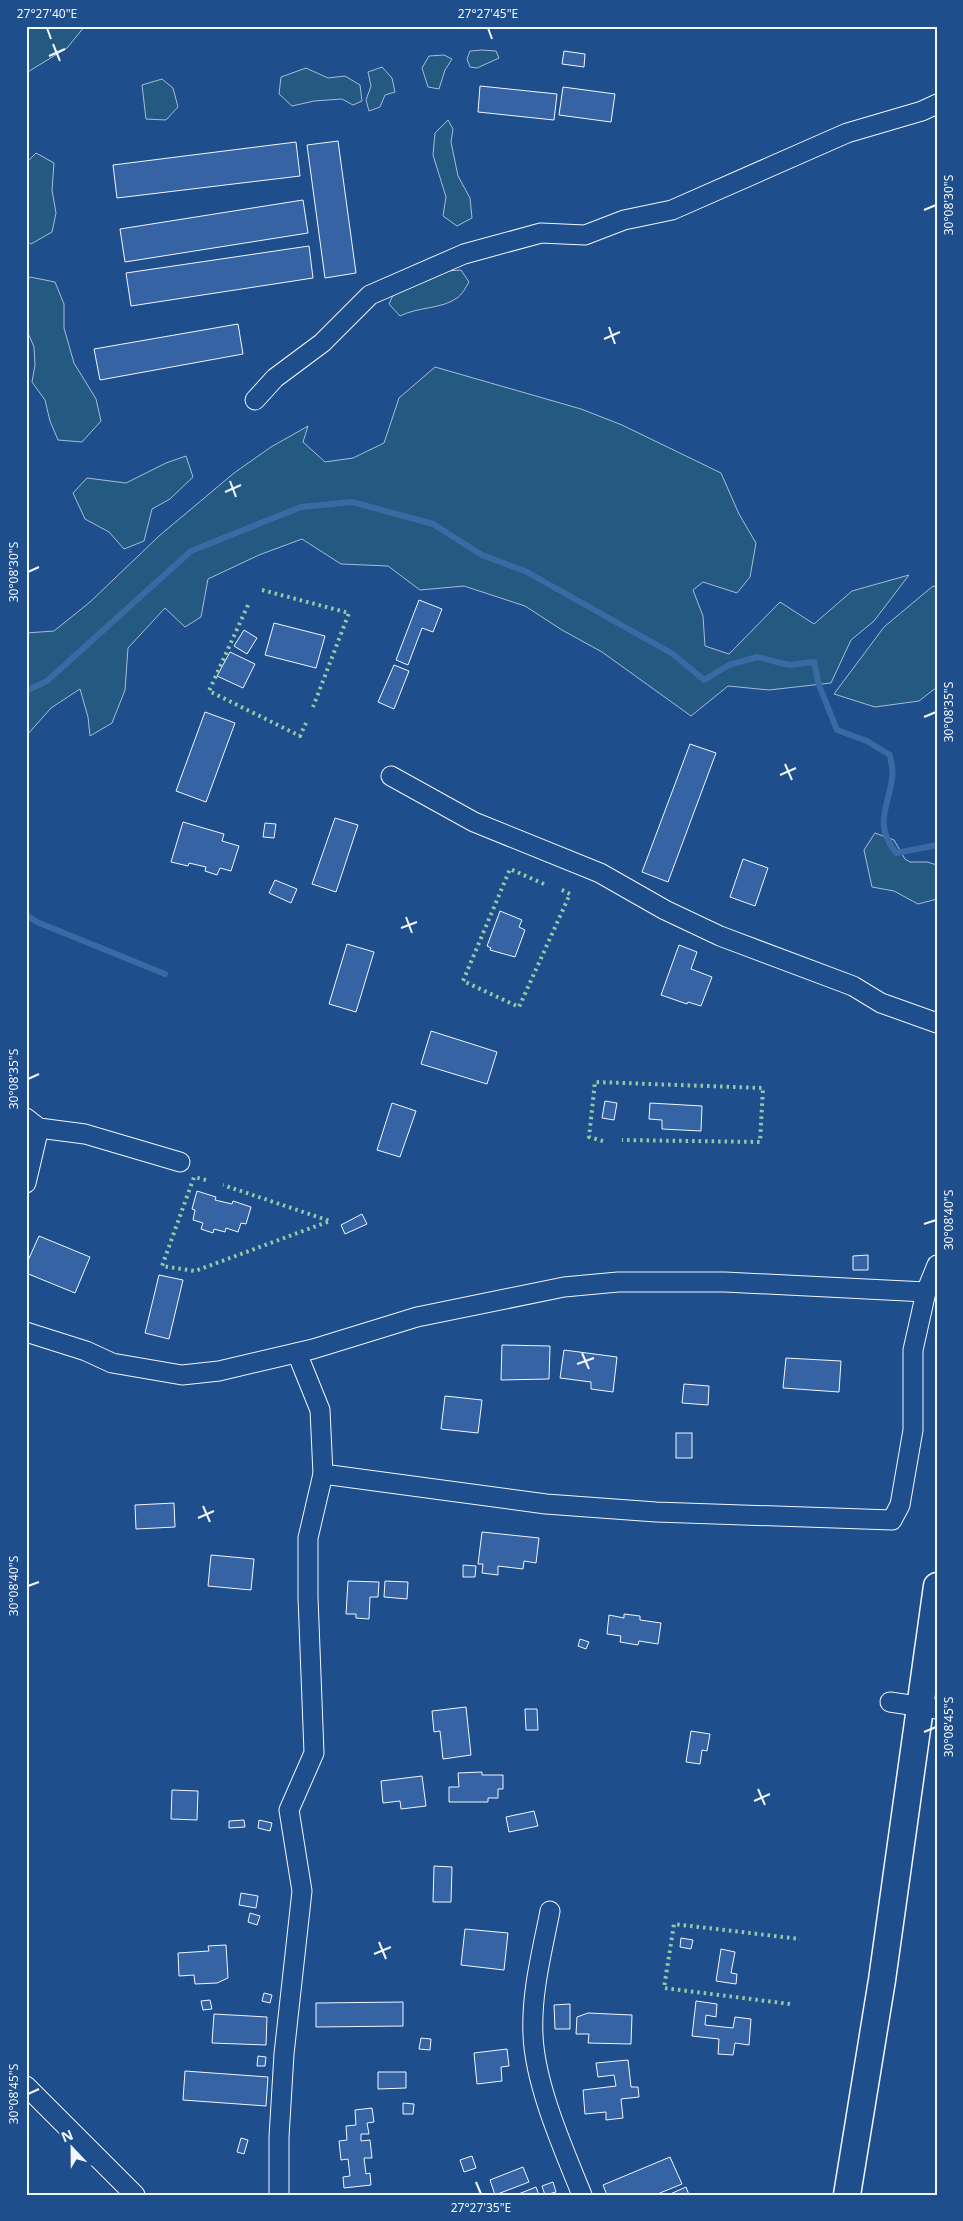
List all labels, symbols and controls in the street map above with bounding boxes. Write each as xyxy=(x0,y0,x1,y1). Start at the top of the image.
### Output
text: 27°27'40"E xyxy=(17,5,77,22)
text: 27°27'45"E xyxy=(458,5,518,22)
text: 30°08'30"S xyxy=(940,174,957,235)
text: 30°08'30"S xyxy=(5,541,22,602)
text: 30°08'35"S xyxy=(940,681,957,742)
text: 30°08'35"S xyxy=(5,1048,22,1109)
text: 30°08'40"S xyxy=(940,1189,957,1250)
text: 30°08'40"S xyxy=(5,1555,22,1616)
text: 30°08'45"S xyxy=(940,1696,957,1757)
text: 30°08'45"S xyxy=(5,2063,22,2124)
north arrow xyxy=(48,2124,98,2174)
text: N xyxy=(58,2125,76,2146)
text: 27°27'35"E xyxy=(451,2199,511,2216)

